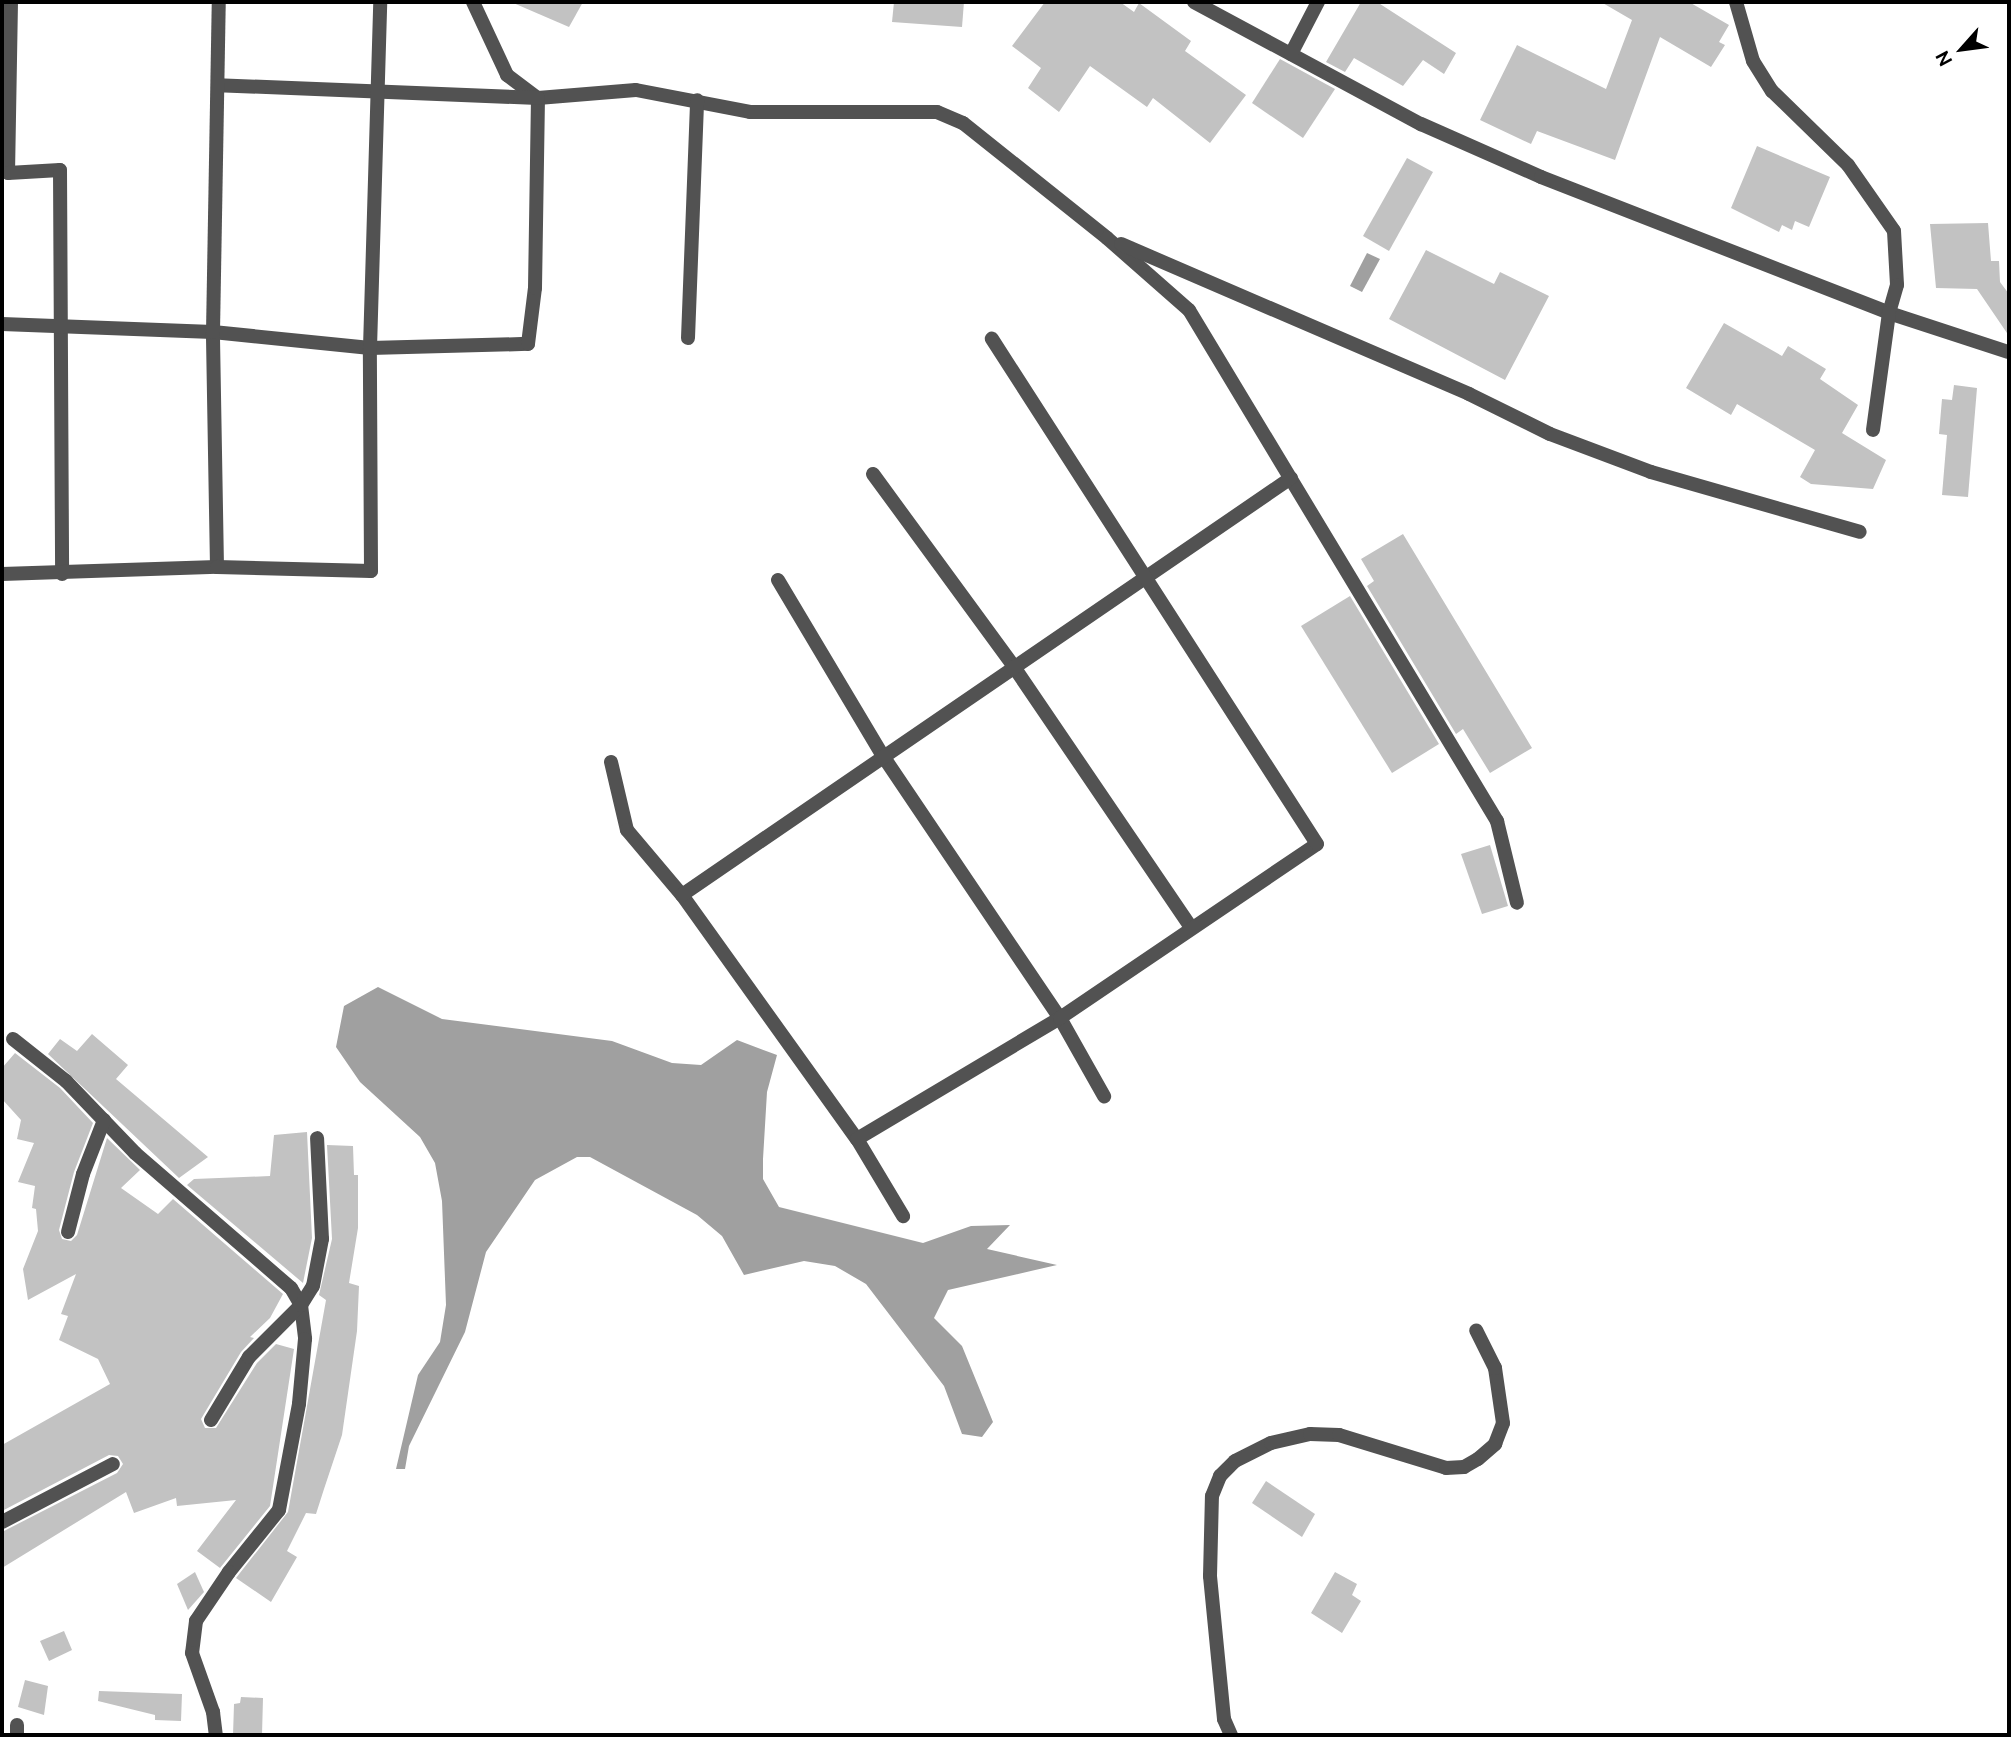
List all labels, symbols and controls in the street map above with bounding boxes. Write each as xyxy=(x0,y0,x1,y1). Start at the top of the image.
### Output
north arrow xyxy=(1927,14,1997,84)
text: N xyxy=(1930,47,1957,70)

